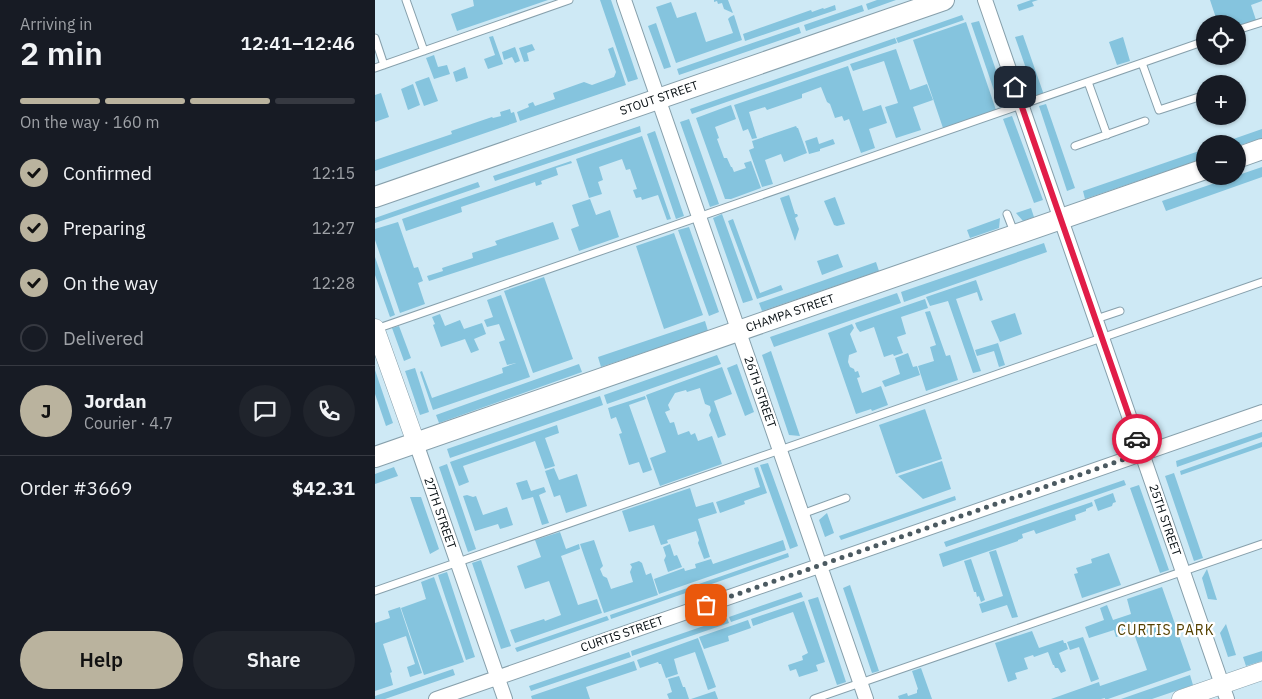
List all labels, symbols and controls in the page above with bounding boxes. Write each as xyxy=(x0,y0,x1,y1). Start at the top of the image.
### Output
text: Arriving in xyxy=(20,14,92,34)
map controls xyxy=(1196,15,1246,185)
button: locate xyxy=(1196,15,1246,65)
text: 12:41–12:46 xyxy=(241,31,355,55)
text: 2 min xyxy=(20,32,103,74)
pin xyxy=(994,66,1036,108)
icon: home xyxy=(1001,73,1029,101)
button: + xyxy=(1196,75,1246,125)
street label: STOUT STREET xyxy=(618,77,700,118)
text: On the way · 160 m xyxy=(20,112,159,132)
button: − xyxy=(1196,135,1246,185)
icon: check xyxy=(20,159,48,187)
text: Confirmed xyxy=(63,161,152,185)
text: 12:15 xyxy=(312,163,355,183)
icon: check xyxy=(20,214,48,242)
text: Preparing xyxy=(63,216,145,240)
text: 12:27 xyxy=(312,218,355,238)
icon: check xyxy=(20,269,48,297)
text: On the way xyxy=(63,271,158,295)
text: 12:28 xyxy=(312,273,355,293)
street label: CHAMPA STREET xyxy=(743,290,836,335)
text: Delivered xyxy=(63,326,144,350)
street label: 26TH STREET xyxy=(741,354,780,430)
button: chat xyxy=(239,385,291,437)
button: phone xyxy=(303,385,355,437)
text: Jordan xyxy=(84,389,147,413)
text: J xyxy=(41,399,51,423)
text: Courier · 4.7 xyxy=(84,413,173,433)
courier xyxy=(1112,414,1162,464)
icon: car xyxy=(1123,425,1151,453)
street label: 27TH STREET xyxy=(421,475,460,551)
text: Order #3669 xyxy=(20,476,132,500)
text: $42.31 xyxy=(292,476,355,500)
street label: 25TH STREET xyxy=(1146,482,1185,558)
pin xyxy=(685,584,727,626)
icon: bag xyxy=(692,591,720,619)
street label: CURTIS STREET xyxy=(578,612,665,655)
district label: CURTIS PARK xyxy=(1117,621,1215,639)
button: Help xyxy=(20,631,183,689)
button: Share xyxy=(193,631,355,689)

